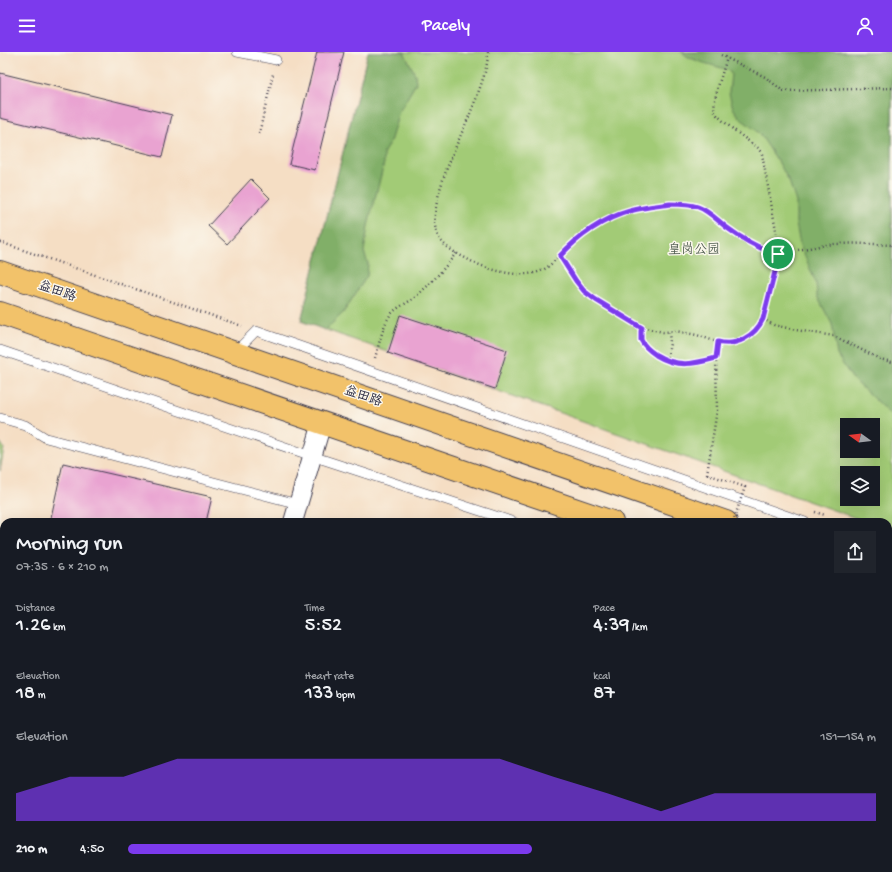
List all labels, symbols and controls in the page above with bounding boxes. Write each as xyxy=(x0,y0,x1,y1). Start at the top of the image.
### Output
icon: menu xyxy=(16,15,38,37)
icon: person xyxy=(854,15,876,37)
text: Pacely xyxy=(422,16,470,37)
pin xyxy=(761,237,795,271)
park label: 皇岗公园 xyxy=(668,242,720,258)
icon: arrive xyxy=(767,243,789,265)
street label: 益田路 xyxy=(36,278,78,305)
street label: 益田路 xyxy=(342,383,384,410)
north arrow xyxy=(840,418,880,458)
map controls xyxy=(840,418,880,506)
button: layers xyxy=(840,466,880,506)
button: share xyxy=(834,531,876,573)
text: Morning run xyxy=(16,532,122,558)
text: 07:35 · 6 × 210 m xyxy=(16,560,108,575)
text: Distance xyxy=(16,603,55,615)
text: Time xyxy=(305,603,325,615)
text: Pace xyxy=(593,603,615,615)
text: 1.26 xyxy=(16,615,50,638)
text: 5:52 xyxy=(305,615,342,638)
text: 4:39 xyxy=(593,615,629,638)
text: km xyxy=(50,622,66,634)
text: /km xyxy=(629,622,647,634)
text: Elevation xyxy=(16,671,60,683)
text: Heart rate xyxy=(305,671,354,683)
text: kcal xyxy=(593,671,611,683)
text: 18 xyxy=(16,683,35,706)
text: 133 xyxy=(305,683,334,706)
text: 87 xyxy=(593,683,615,706)
text: m xyxy=(35,690,45,702)
text: bpm xyxy=(334,690,355,702)
text: Elevation xyxy=(16,730,68,745)
text: 151–154 m xyxy=(820,730,876,745)
text: 210 m xyxy=(16,842,47,857)
text: 4:50 xyxy=(80,842,104,857)

